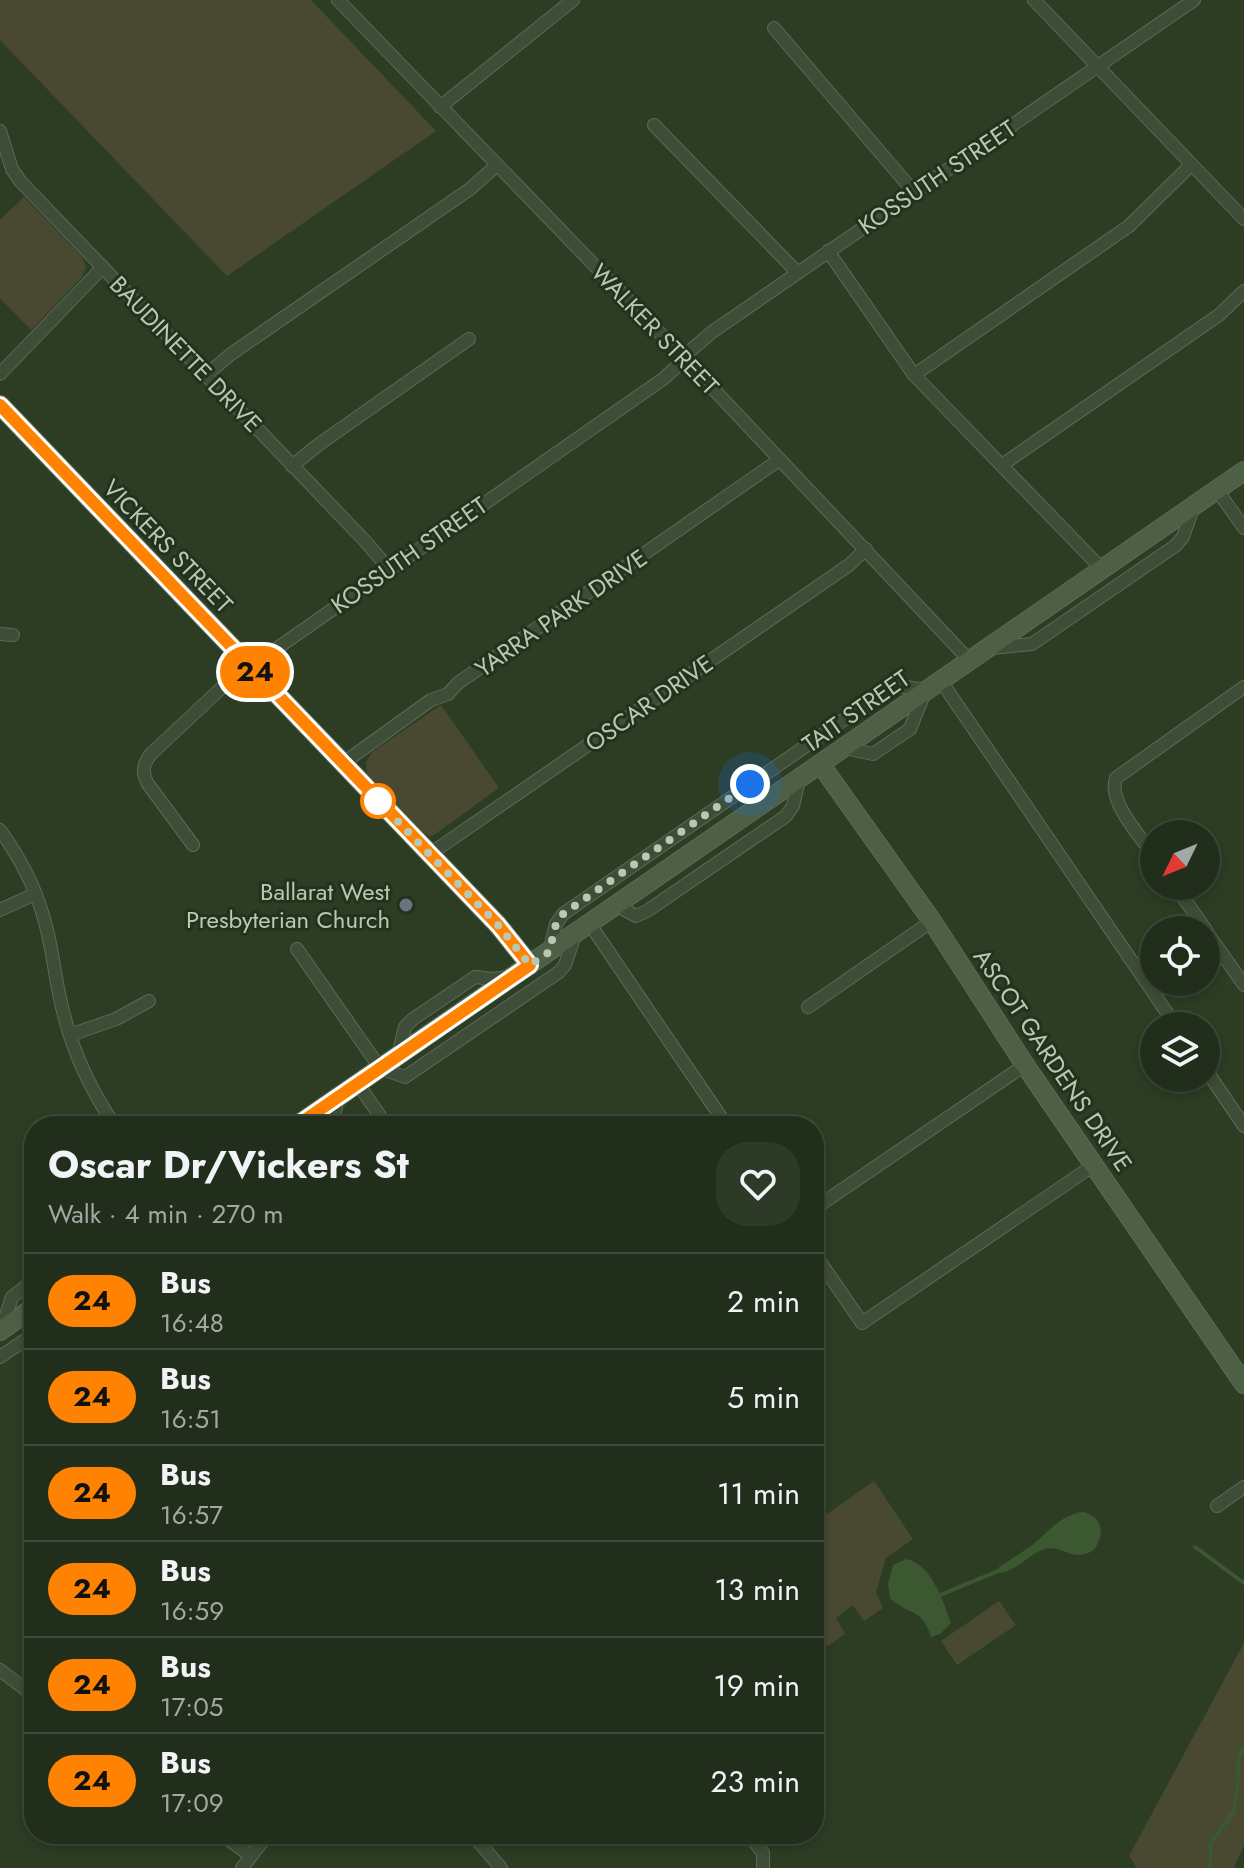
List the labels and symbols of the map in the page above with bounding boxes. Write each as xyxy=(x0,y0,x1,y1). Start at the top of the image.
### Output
street label: KOSSUTH STREET xyxy=(851,111,1023,243)
street label: WALKER STREET xyxy=(583,255,727,403)
street label: BAUDINETTE DRIVE xyxy=(102,268,270,440)
street label: VICKERS STREET xyxy=(95,471,241,621)
street label: KOSSUTH STREET xyxy=(324,488,494,622)
street label: YARRA PARK DRIVE xyxy=(468,540,654,686)
line badge: 24 xyxy=(219,646,291,698)
street label: OSCAR DRIVE xyxy=(578,646,720,760)
street label: TAIT STREET xyxy=(795,661,917,761)
your location xyxy=(730,764,770,804)
unlabelled marker xyxy=(361,784,395,818)
north arrow xyxy=(1140,820,1220,900)
place label: Ballarat West Presbyterian Church xyxy=(186,874,390,937)
marker: Ballarat West Presbyterian Church xyxy=(397,896,415,914)
street label: ASCOT GARDENS DRIVE xyxy=(965,941,1141,1179)

